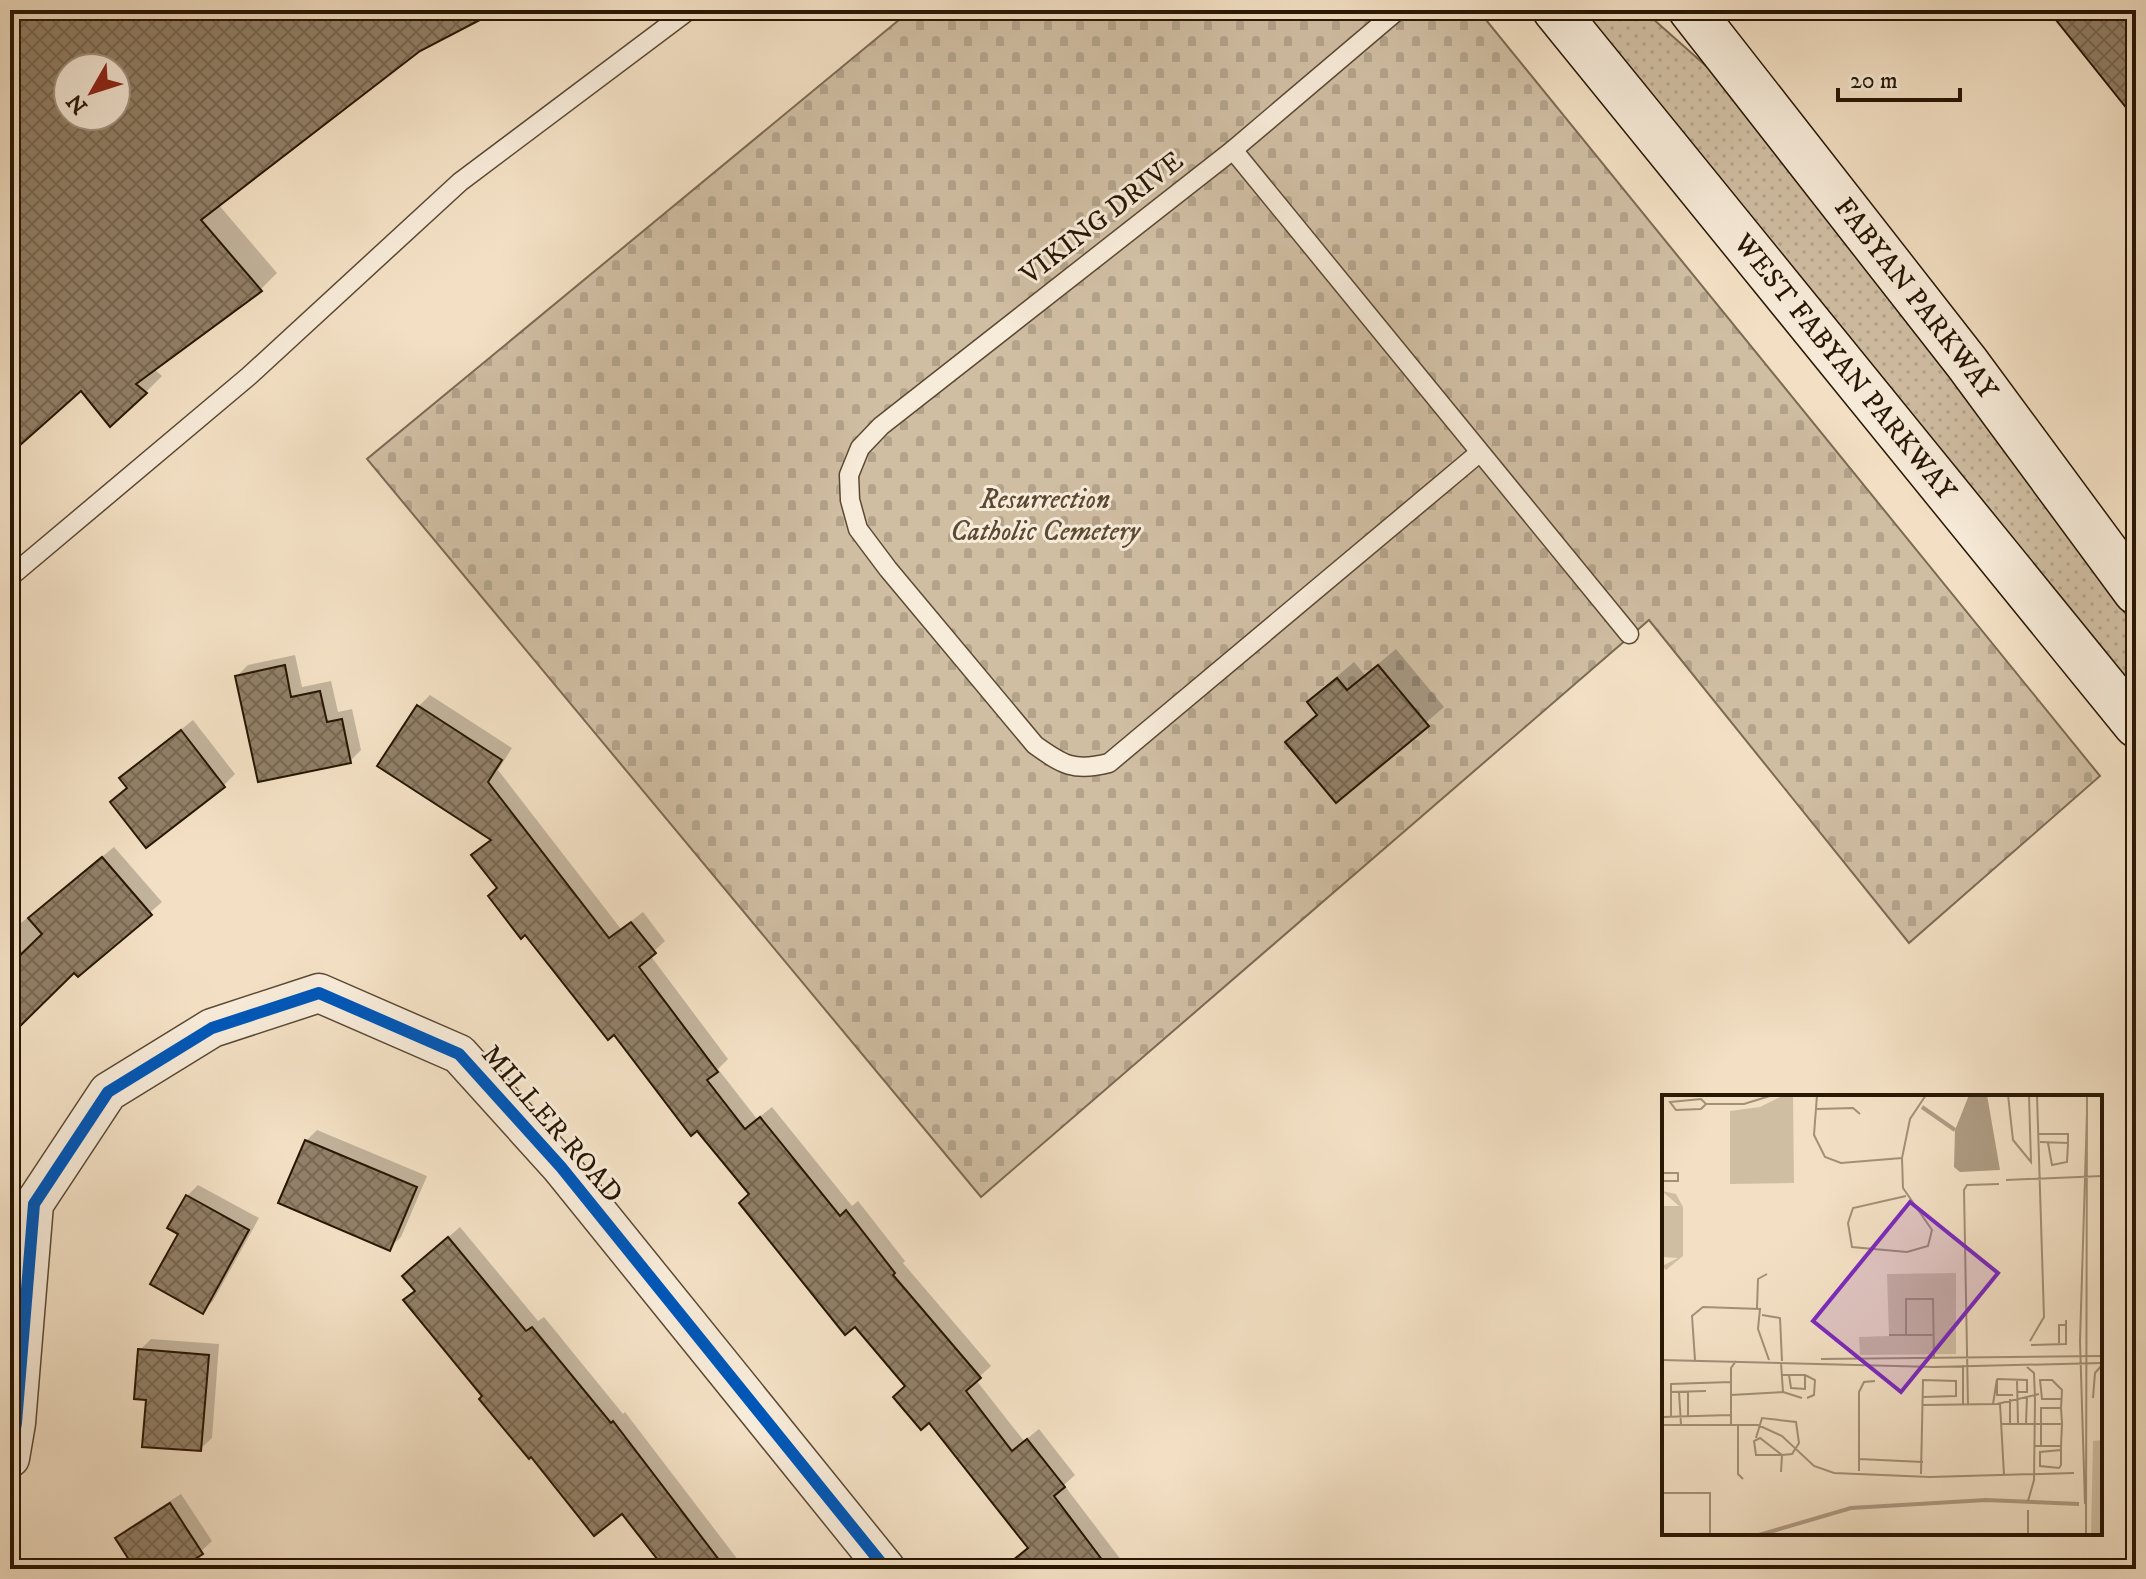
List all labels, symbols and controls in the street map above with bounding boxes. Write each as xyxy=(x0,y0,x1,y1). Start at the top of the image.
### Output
north arrow xyxy=(52,52,132,132)
scale bar xyxy=(1838,52,1960,102)
text: 20 m xyxy=(1850,66,1898,96)
text: N xyxy=(61,88,94,119)
street label: VIKING DRIVE xyxy=(1013,144,1190,293)
street label: FABYAN PARKWAY xyxy=(1827,190,2006,407)
street label: WEST FABYAN PARKWAY xyxy=(1726,226,1964,508)
park label: Resurrection Catholic Cemetery xyxy=(950,482,1142,549)
street label: MILLER ROAD xyxy=(474,1038,630,1210)
inset map xyxy=(1662,1095,2102,1535)

